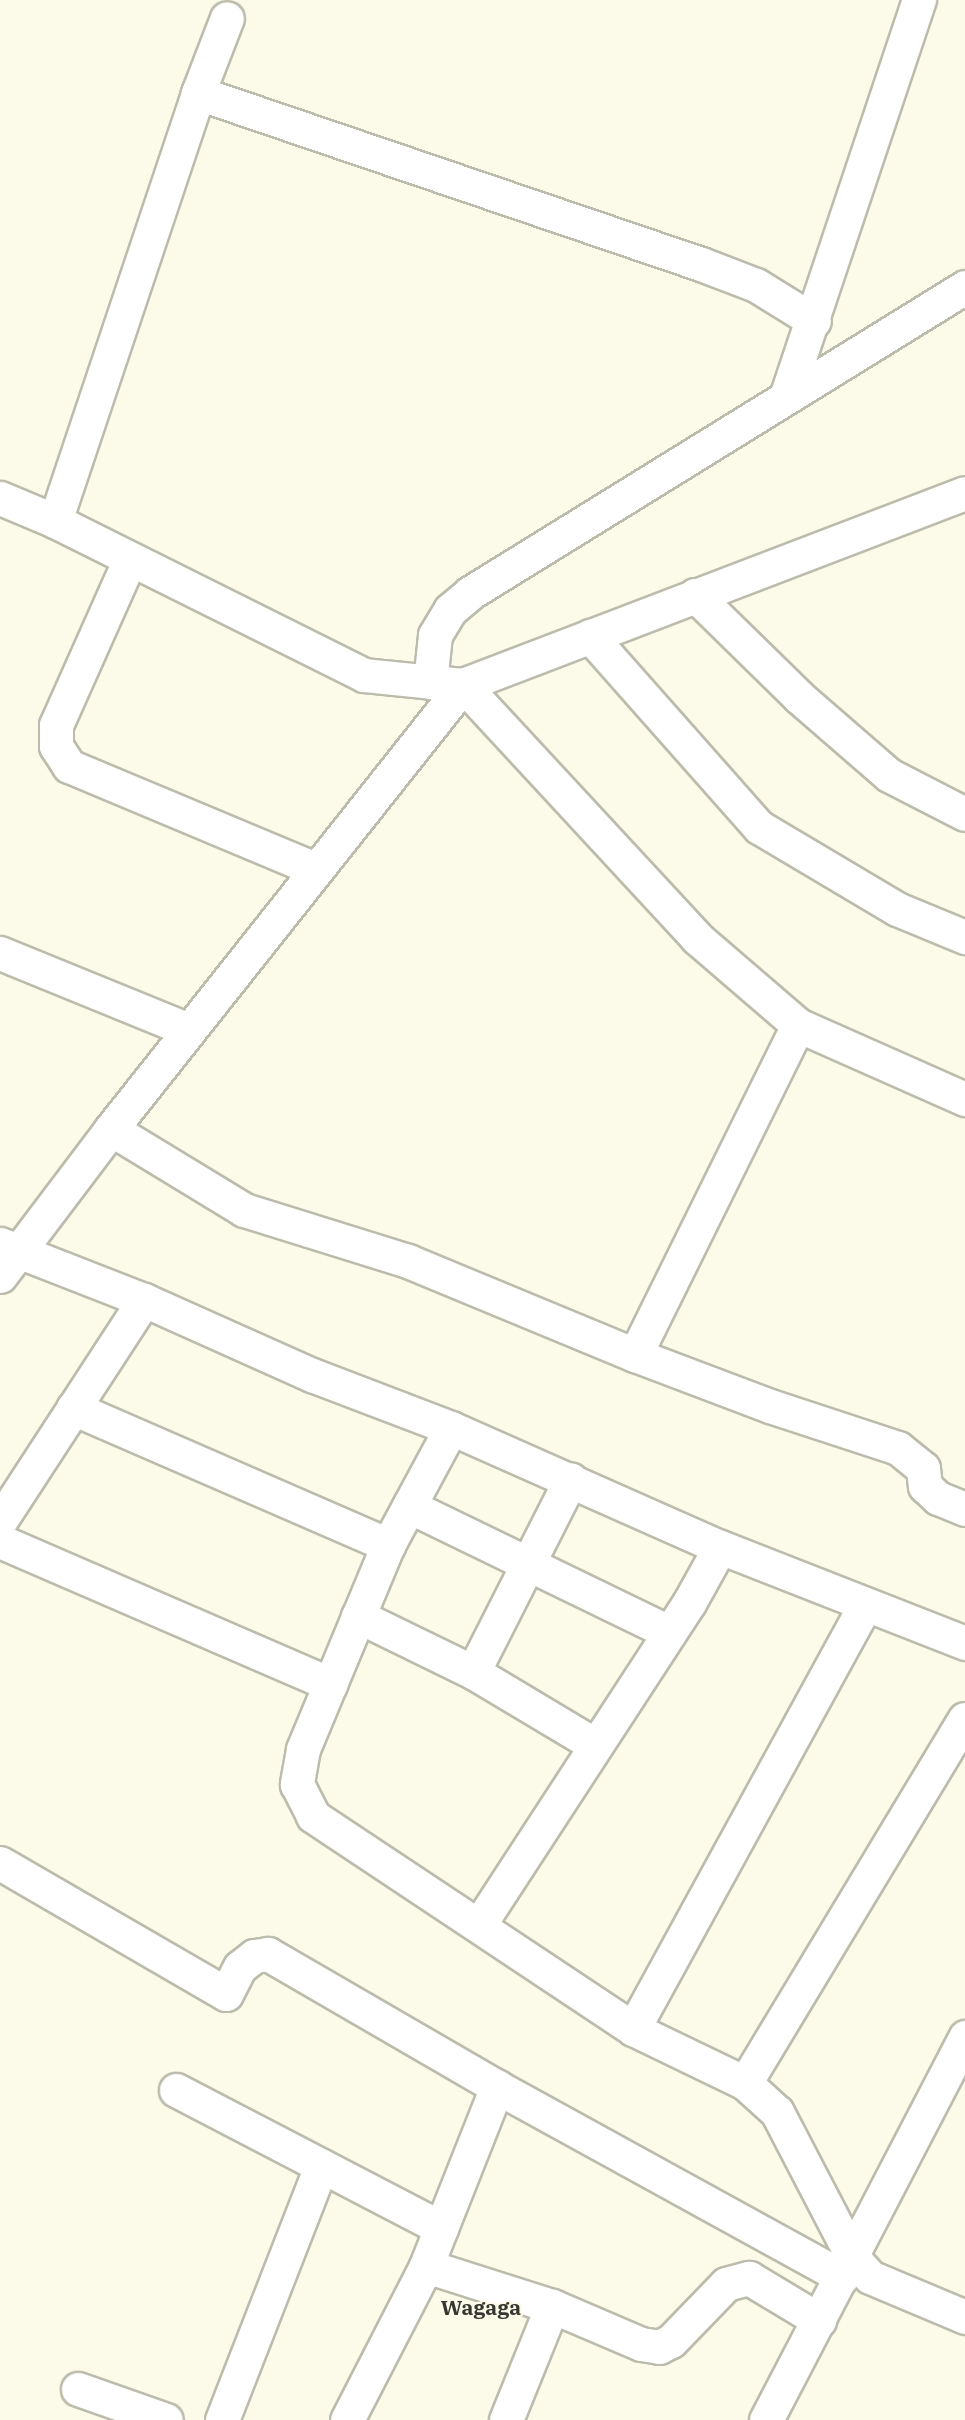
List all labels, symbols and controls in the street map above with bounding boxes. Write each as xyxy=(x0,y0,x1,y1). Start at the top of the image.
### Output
district label: Wagaga xyxy=(441,2294,521,2320)

